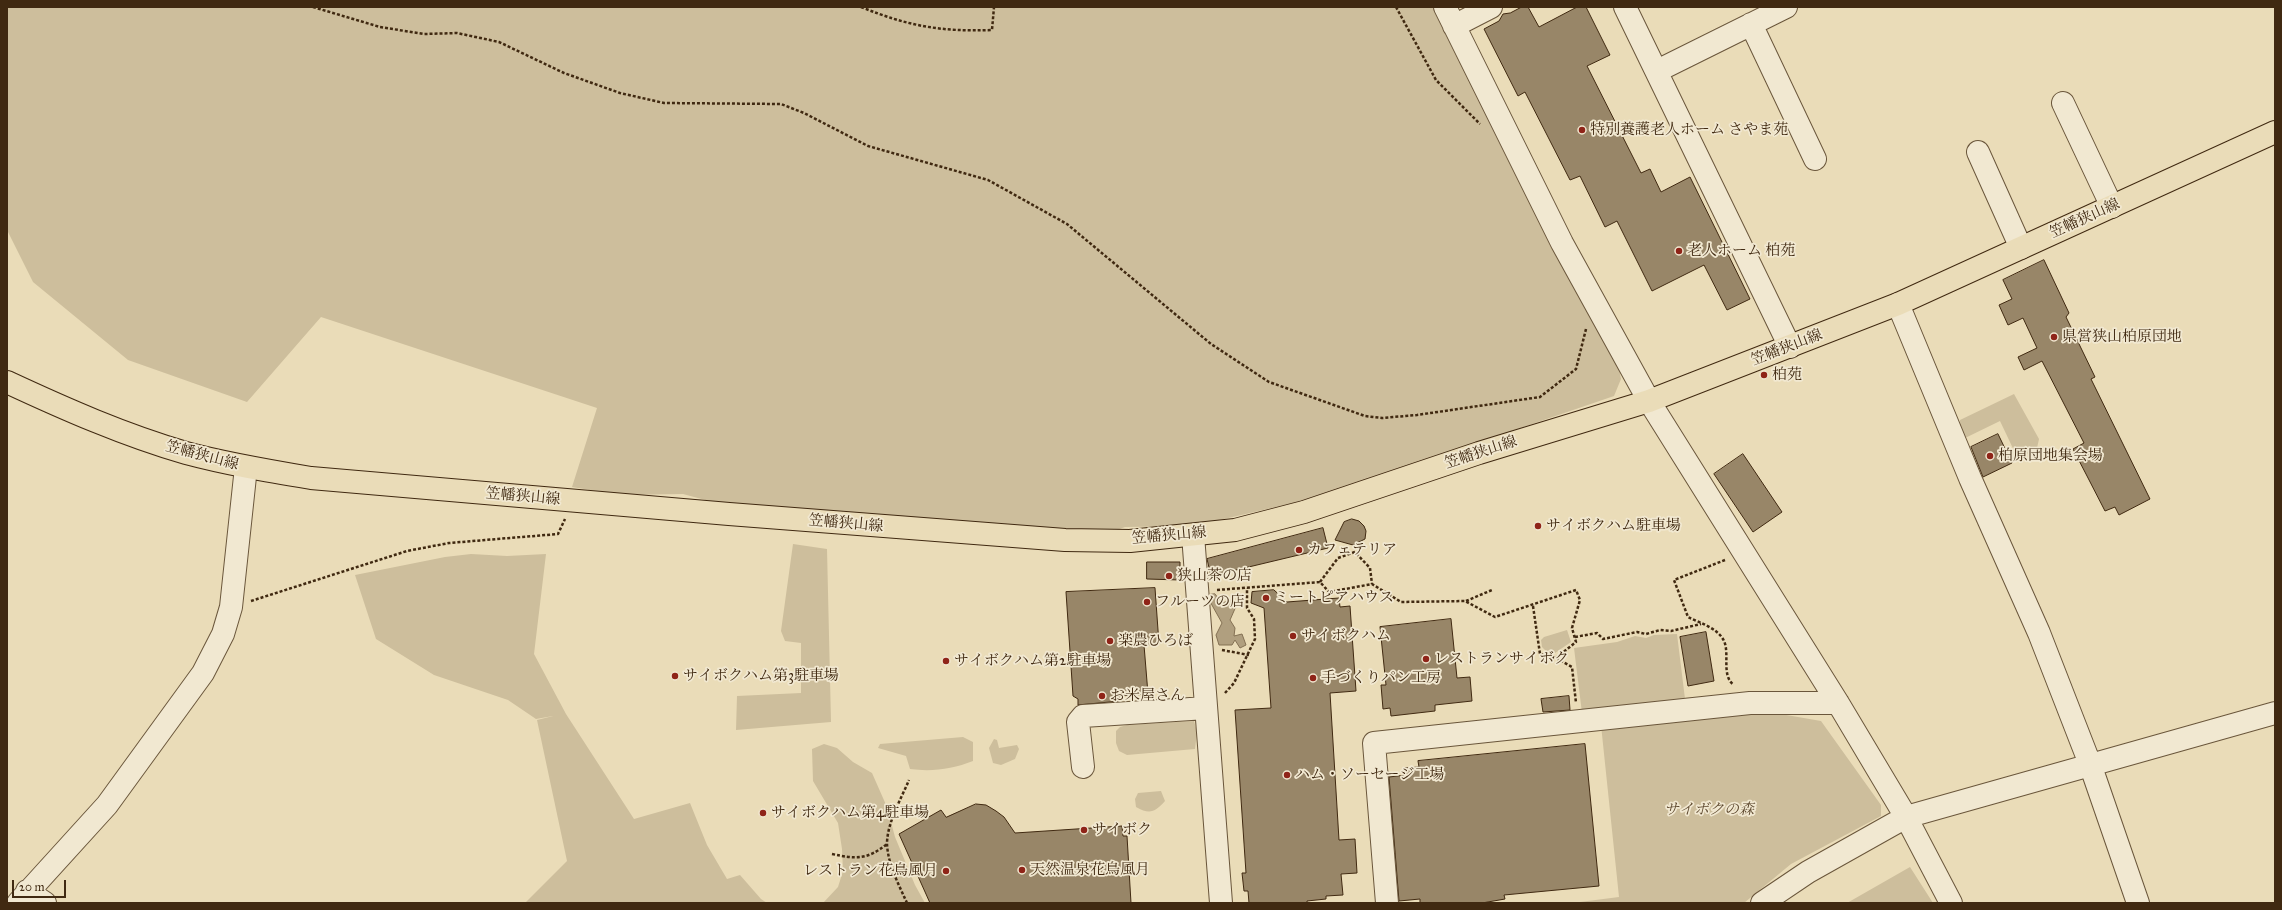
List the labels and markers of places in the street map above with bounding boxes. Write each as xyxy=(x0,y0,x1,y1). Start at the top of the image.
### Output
place label: 特別養護老人ホーム さやま苑 xyxy=(1590,121,1788,139)
marker: 特別養護老人ホーム さやま苑 xyxy=(1577,125,1587,135)
place label: 老人ホーム 柏苑 xyxy=(1687,242,1795,260)
marker: 老人ホーム 柏苑 xyxy=(1674,246,1684,256)
place label: 県営狭山柏原団地 xyxy=(2062,328,2182,346)
marker: 県営狭山柏原団地 xyxy=(2049,332,2059,342)
place label: 柏苑 xyxy=(1772,366,1802,384)
marker: 柏苑 xyxy=(1759,370,1769,380)
place label: 柏原団地集会場 xyxy=(1998,447,2103,465)
marker: 柏原団地集会場 xyxy=(1985,451,1995,461)
place label: サイボクハム駐車場 xyxy=(1546,517,1681,535)
marker: サイボクハム駐車場 xyxy=(1533,521,1543,531)
place label: カフェテリア xyxy=(1307,541,1397,559)
marker: カフェテリア xyxy=(1294,545,1304,555)
place label: 狭山茶の店 xyxy=(1177,567,1252,585)
marker: 狭山茶の店 xyxy=(1164,571,1174,581)
place label: ミートピアハウス xyxy=(1274,589,1394,607)
place label: フルーツの店 xyxy=(1155,593,1245,611)
marker: ミートピアハウス xyxy=(1261,593,1271,603)
marker: フルーツの店 xyxy=(1142,597,1152,607)
place label: サイボクハム xyxy=(1301,627,1391,645)
marker: サイボクハム xyxy=(1288,631,1298,641)
place label: 楽農ひろば xyxy=(1118,632,1193,650)
marker: 楽農ひろば xyxy=(1105,636,1115,646)
place label: レストランサイボク xyxy=(1434,650,1569,668)
place label: サイボクハム第2駐車場 xyxy=(954,652,1111,670)
marker: レストランサイボク xyxy=(1421,654,1431,664)
marker: サイボクハム第2駐車場 xyxy=(941,656,951,666)
place label: サイボクハム第3駐車場 xyxy=(683,667,839,685)
place label: 手づくりパン工房 xyxy=(1321,669,1441,687)
marker: サイボクハム第3駐車場 xyxy=(670,671,680,681)
marker: 手づくりパン工房 xyxy=(1308,673,1318,683)
place label: お米屋さん xyxy=(1110,687,1185,705)
marker: お米屋さん xyxy=(1097,691,1107,701)
place label: ハム・ソーセージ工場 xyxy=(1295,766,1444,784)
marker: ハム・ソーセージ工場 xyxy=(1282,770,1292,780)
place label: サイボクハム第4駐車場 xyxy=(771,804,929,822)
marker: サイボクハム第4駐車場 xyxy=(758,808,768,818)
place label: サイボク xyxy=(1092,821,1152,839)
marker: サイボク xyxy=(1079,825,1089,835)
place label: 天然温泉花鳥風月 xyxy=(1030,861,1150,879)
place label: レストラン花鳥風月 xyxy=(803,862,938,880)
marker: 天然温泉花鳥風月 xyxy=(1017,865,1027,875)
marker: レストラン花鳥風月 xyxy=(941,866,951,876)

